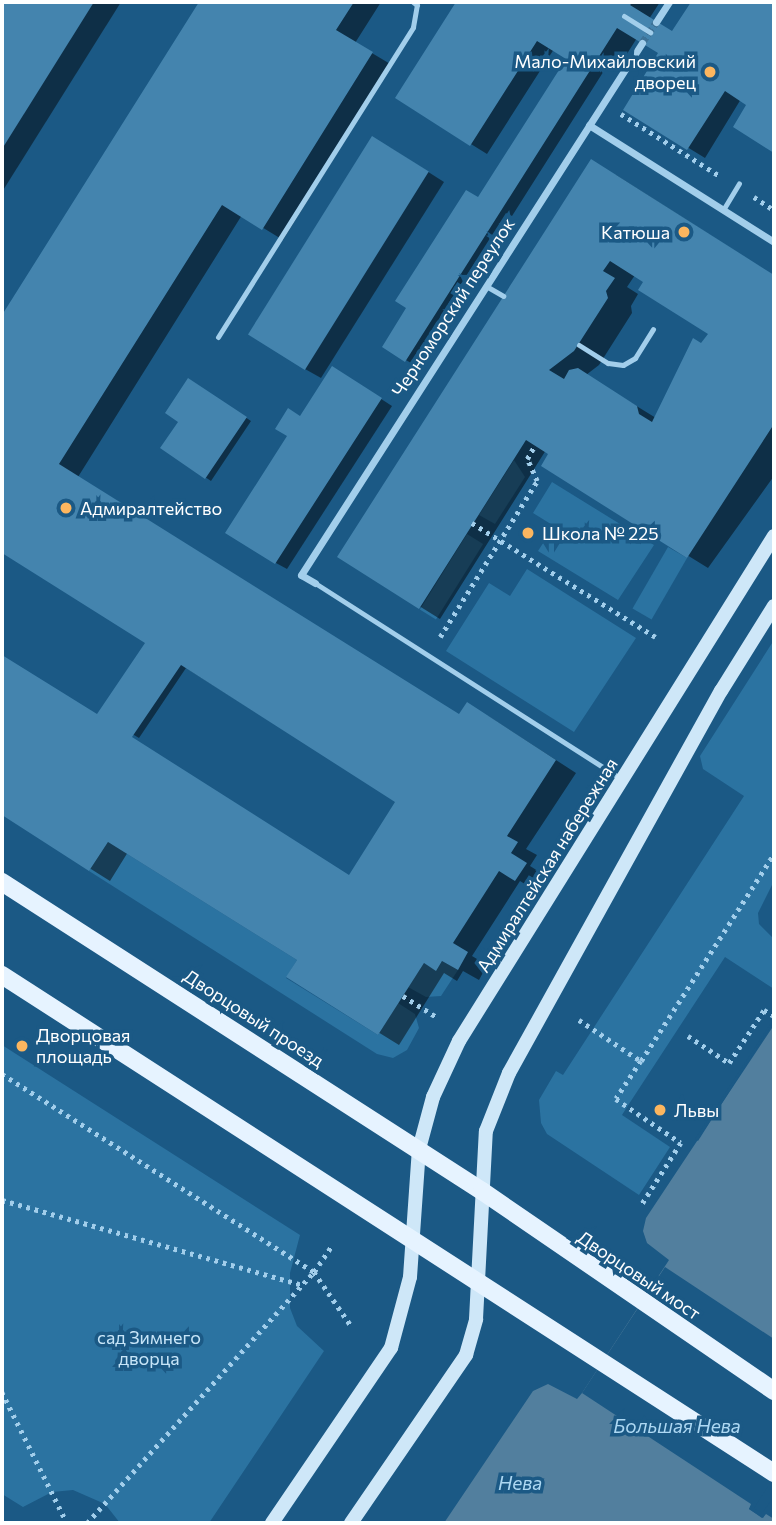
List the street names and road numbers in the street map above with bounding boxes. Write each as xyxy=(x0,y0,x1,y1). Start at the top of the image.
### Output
street label: Черноморский переулок xyxy=(387,214,519,400)
street label: Адмиралтейская набережная xyxy=(472,754,622,976)
street label: Дворцовый проезд xyxy=(180,965,328,1071)
street label: Дворцовый мост xyxy=(574,1226,704,1324)

